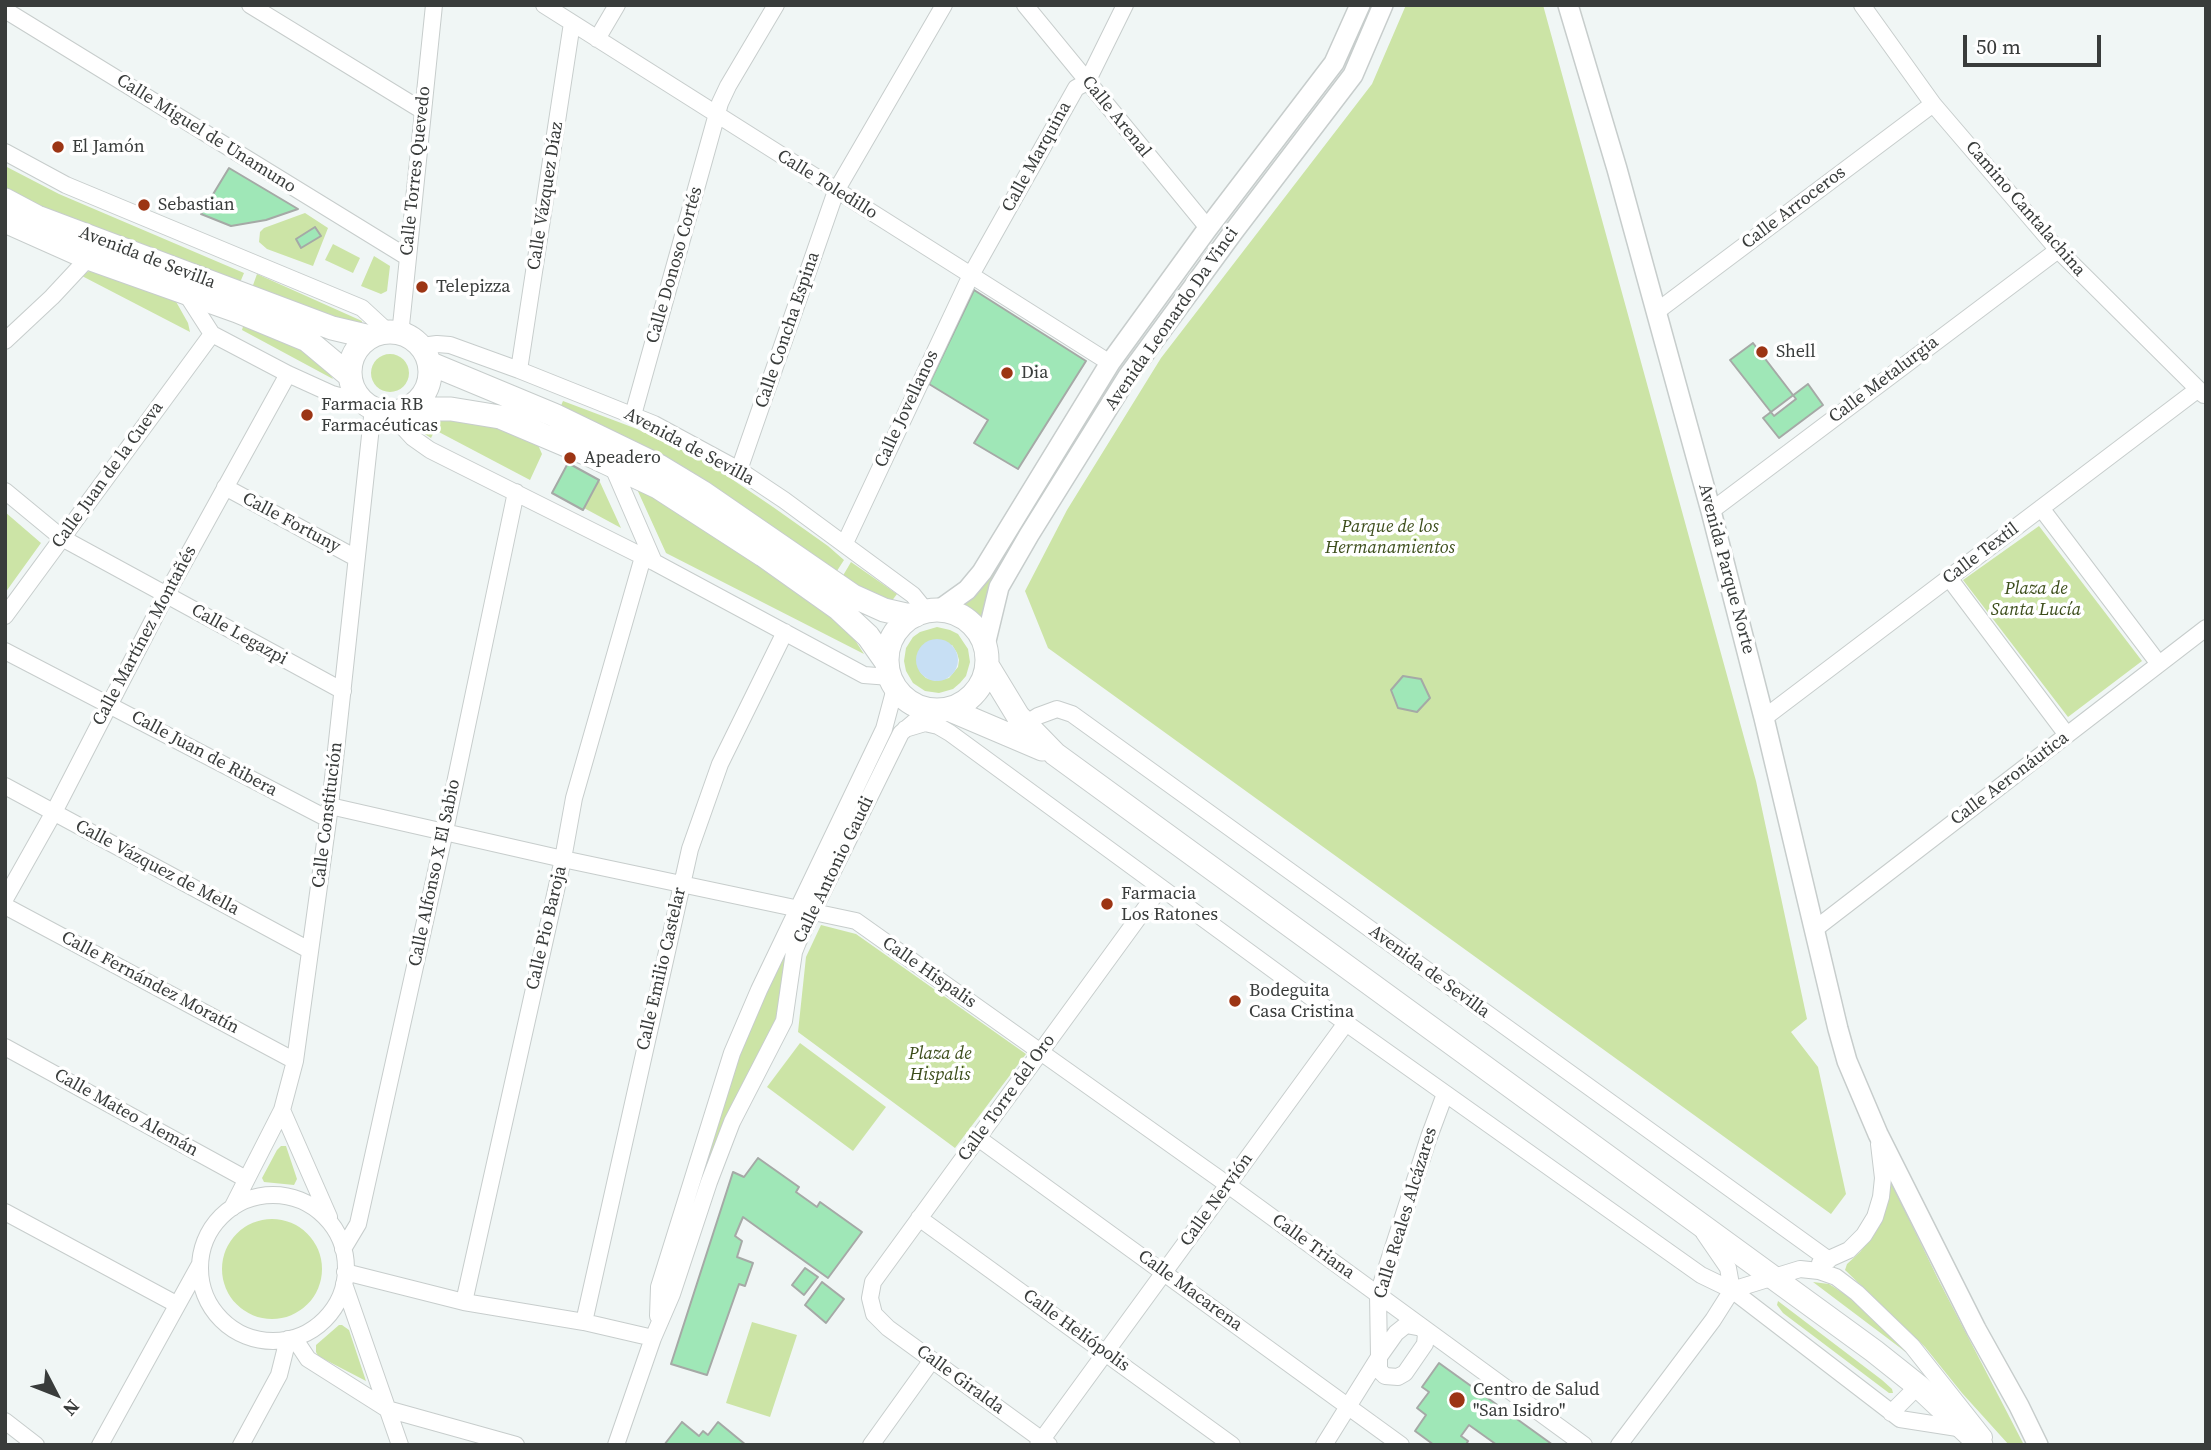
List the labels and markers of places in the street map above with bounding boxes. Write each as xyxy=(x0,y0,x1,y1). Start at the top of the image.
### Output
place label: El Jamón xyxy=(72,136,145,158)
marker: El Jamón xyxy=(50,139,66,155)
place label: Sebastian xyxy=(158,194,235,216)
marker: Sebastian xyxy=(136,197,152,213)
place label: Telepizza xyxy=(436,276,510,298)
marker: Telepizza xyxy=(414,279,430,295)
place label: Shell xyxy=(1776,341,1816,363)
marker: Shell xyxy=(1754,344,1770,360)
place label: Dia xyxy=(1021,362,1048,384)
marker: Dia xyxy=(999,365,1015,381)
place label: Farmacia RB Farmacéuticas xyxy=(321,394,438,436)
marker: Farmacia RB Farmacéuticas xyxy=(299,407,315,423)
place label: Apeadero xyxy=(584,447,661,469)
marker: Apeadero xyxy=(562,450,578,466)
place label: Farmacia Los Ratones xyxy=(1121,883,1218,926)
marker: Farmacia Los Ratones xyxy=(1099,896,1115,912)
place label: Bodeguita Casa Cristina xyxy=(1249,980,1354,1023)
marker: Bodeguita Casa Cristina xyxy=(1227,993,1243,1009)
place label: Centro de Salud "San Isidro" xyxy=(1473,1379,1599,1422)
marker: Centro de Salud "San Isidro" xyxy=(1447,1390,1467,1410)

